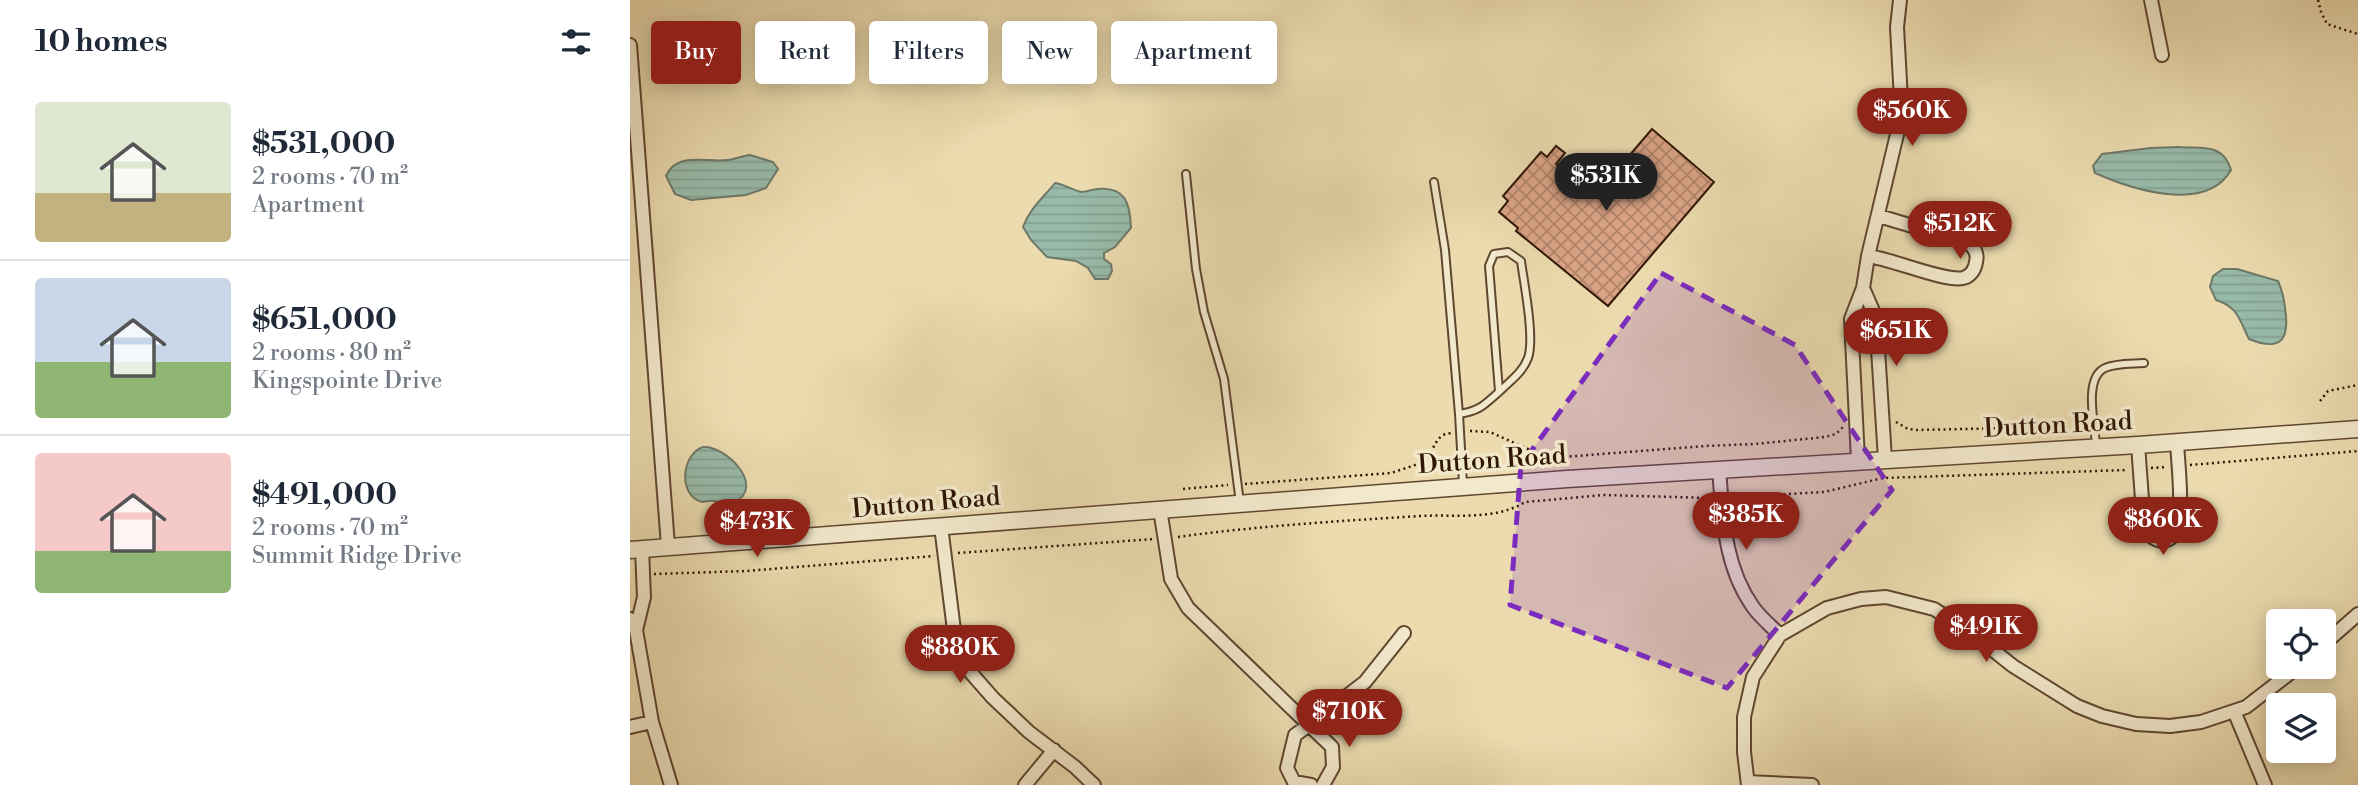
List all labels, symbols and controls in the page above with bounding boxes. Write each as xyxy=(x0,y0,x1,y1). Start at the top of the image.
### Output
chip: Buy xyxy=(651,21,741,84)
chip: Rent xyxy=(755,21,855,84)
chip: Filters xyxy=(869,21,988,84)
chip: New xyxy=(1002,21,1097,84)
chip: Apartment xyxy=(1111,21,1277,84)
text: 10 homes xyxy=(35,23,168,61)
icon: filters xyxy=(557,23,595,61)
pin: $560K xyxy=(1863,88,1961,148)
text: $560K xyxy=(1873,97,1951,125)
text: $531,000 xyxy=(252,125,395,163)
icon: home xyxy=(91,130,175,214)
pin: $531K xyxy=(1557,154,1655,213)
text: $531K xyxy=(1571,162,1641,190)
text: 2 rooms · 70 m² xyxy=(252,163,408,191)
text: Apartment xyxy=(252,191,365,219)
pin: $512K xyxy=(1911,202,2009,261)
text: $512K xyxy=(1924,210,1996,238)
text: $651,000 xyxy=(252,301,397,339)
icon: home xyxy=(91,306,175,390)
pin: $651K xyxy=(1847,308,1945,368)
text: $651K xyxy=(1860,317,1932,345)
text: 2 rooms · 80 m² xyxy=(252,339,411,367)
text: Kingspointe Drive xyxy=(252,367,442,395)
street label: Dutton Road xyxy=(1983,405,2133,445)
street label: Dutton Road xyxy=(1417,439,1568,481)
text: $491,000 xyxy=(252,476,397,514)
icon: home xyxy=(91,481,175,565)
street label: Dutton Road xyxy=(850,481,1002,525)
pin: $385K xyxy=(1697,492,1795,552)
pin: $860K xyxy=(2114,498,2212,557)
pin: $473K xyxy=(708,500,806,559)
text: $385K xyxy=(1708,501,1784,529)
text: $860K xyxy=(2124,506,2202,534)
text: $473K xyxy=(720,508,794,536)
text: 2 rooms · 70 m² xyxy=(252,514,408,542)
text: Summit Ridge Drive xyxy=(252,542,462,570)
pin: $491K xyxy=(1937,604,2035,664)
map controls xyxy=(2266,609,2336,763)
button: locate xyxy=(2266,609,2336,679)
text: $491K xyxy=(1950,613,2022,641)
pin: $880K xyxy=(911,626,1009,685)
text: $880K xyxy=(921,634,999,662)
pin: $710K xyxy=(1300,690,1398,749)
button: layers xyxy=(2266,693,2336,763)
text: $710K xyxy=(1312,698,1386,726)

